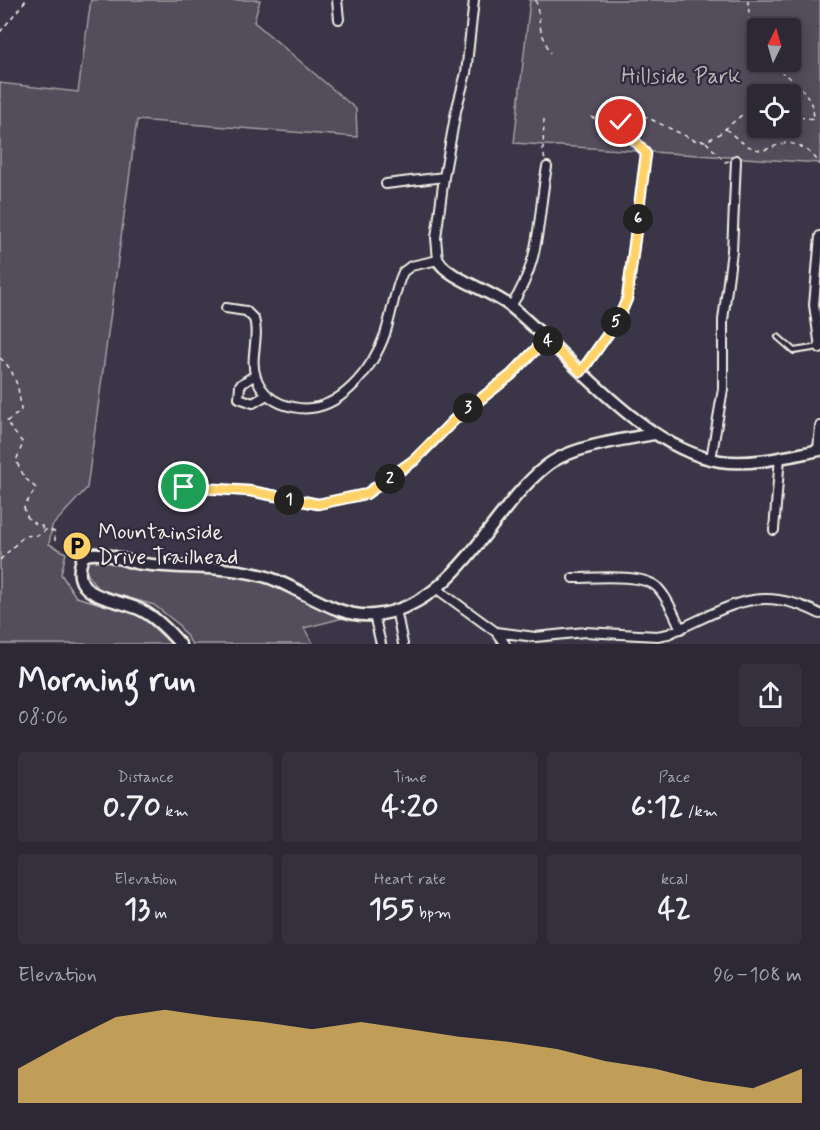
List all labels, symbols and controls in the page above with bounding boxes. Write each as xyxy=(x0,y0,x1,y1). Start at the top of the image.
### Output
north arrow xyxy=(747,18,801,72)
map controls xyxy=(747,18,801,138)
park label: Hillside Park xyxy=(621,63,741,91)
button: locate xyxy=(747,84,801,138)
pin xyxy=(595,96,646,147)
icon: check xyxy=(604,105,637,138)
pin: 6 xyxy=(623,204,653,234)
text: 6 xyxy=(634,208,642,229)
pin: 5 xyxy=(601,307,631,337)
text: 5 xyxy=(611,311,621,332)
pin: 4 xyxy=(533,326,563,356)
text: 4 xyxy=(543,330,553,351)
pin: 3 xyxy=(453,393,483,423)
text: 3 xyxy=(464,397,472,418)
pin xyxy=(158,461,209,512)
pin: 2 xyxy=(375,464,405,494)
text: 2 xyxy=(386,468,394,489)
icon: arrive xyxy=(167,470,200,503)
pin: 1 xyxy=(274,485,304,515)
text: 1 xyxy=(285,489,293,510)
place label: Mountainside Drive Trailhead xyxy=(98,519,238,572)
parking icon: Mountainside Drive Trailhead xyxy=(61,530,93,562)
text: Morning run xyxy=(18,659,196,703)
button: share xyxy=(739,664,802,727)
text: 08:06 xyxy=(18,704,68,731)
text: Distance xyxy=(118,767,174,788)
text: Time xyxy=(393,767,427,788)
text: Pace xyxy=(658,767,690,788)
text: 0.70 xyxy=(103,788,161,827)
text: 4:20 xyxy=(381,788,439,827)
text: 6:12 xyxy=(631,788,683,827)
text: km xyxy=(161,801,189,822)
text: /km xyxy=(683,801,718,822)
text: Elevation xyxy=(114,869,177,890)
text: Heart rate xyxy=(374,869,446,890)
text: kcal xyxy=(661,869,688,890)
text: 13 xyxy=(124,890,150,929)
text: 155 xyxy=(369,890,415,929)
text: 42 xyxy=(658,890,691,929)
text: m xyxy=(150,903,167,924)
text: bpm xyxy=(415,903,451,924)
text: Elevation xyxy=(18,962,97,989)
text: 96–108 m xyxy=(713,962,802,989)

